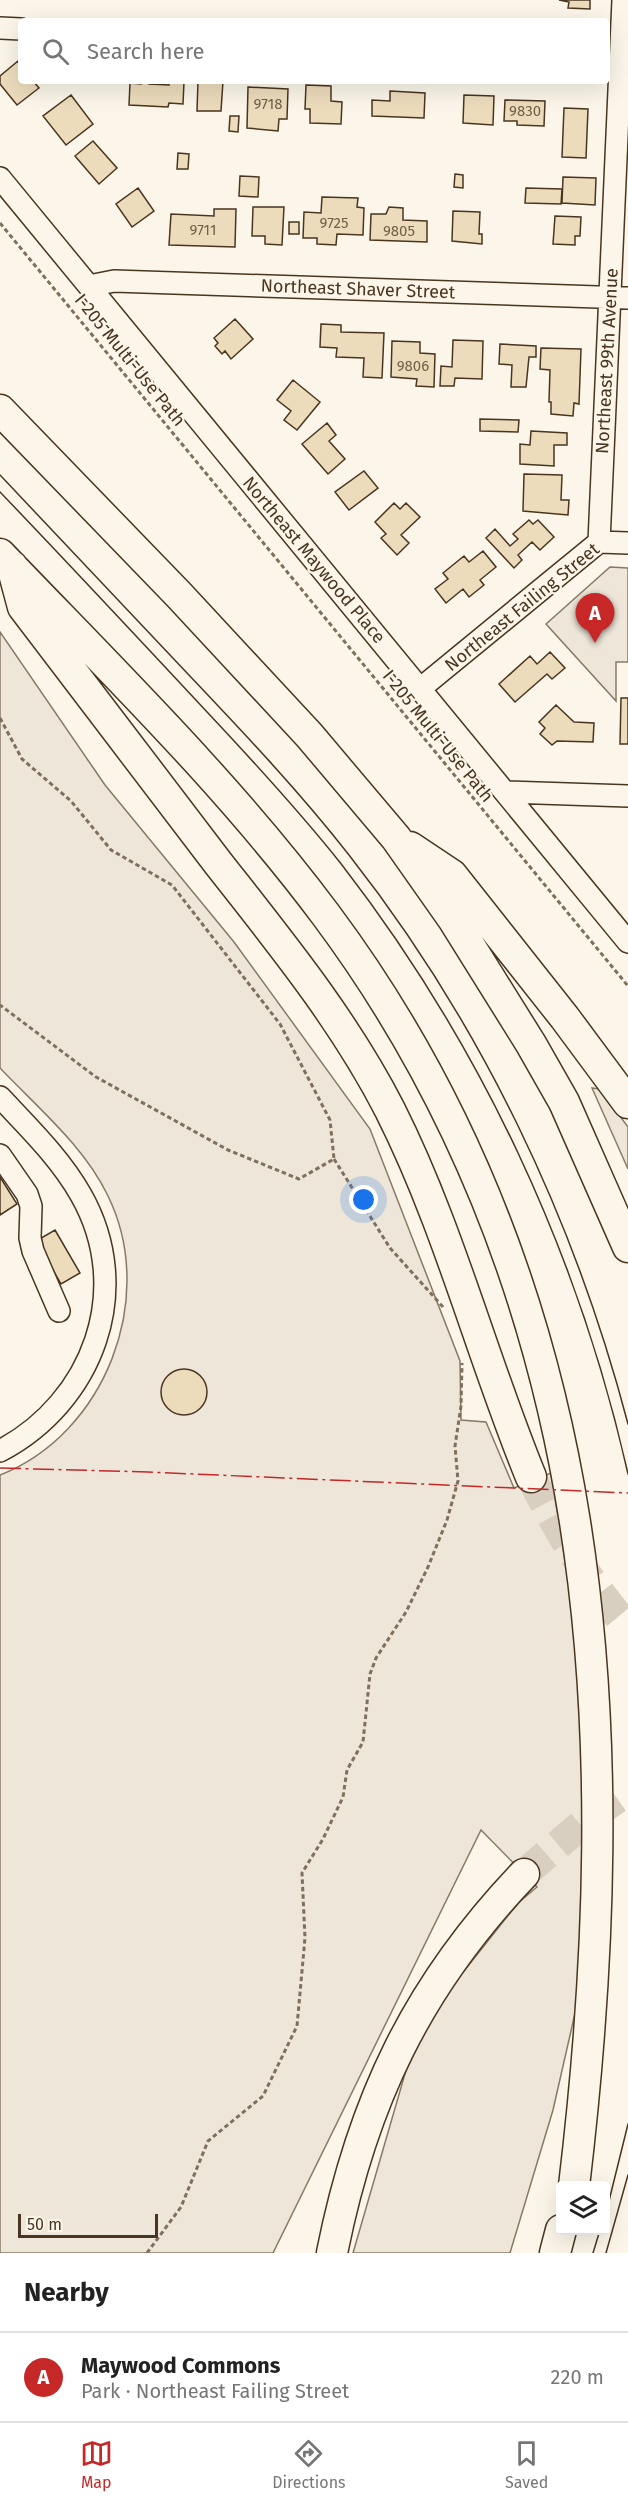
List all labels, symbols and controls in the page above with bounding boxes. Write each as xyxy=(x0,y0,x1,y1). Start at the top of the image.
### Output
search box xyxy=(18,18,610,84)
icon: search xyxy=(39,35,72,68)
text: Search here xyxy=(87,38,205,65)
house number: 9718 xyxy=(254,95,282,113)
house number: 9830 xyxy=(509,102,541,120)
house number: 9725 xyxy=(319,214,349,232)
house number: 9711 xyxy=(190,221,216,239)
house number: 9805 xyxy=(383,222,415,240)
street label: Northeast 99th Avenue xyxy=(591,267,623,455)
street label: Northeast Shaver Street xyxy=(260,275,456,303)
street label: I-205 Multi-Use Path xyxy=(70,289,190,431)
house number: 9806 xyxy=(397,357,429,375)
street label: Northeast Maywood Place xyxy=(238,472,390,648)
street label: Northeast Failing Street xyxy=(440,538,604,676)
pin: A xyxy=(576,594,614,643)
street label: I-205 Multi-Use Path xyxy=(378,665,498,807)
your location xyxy=(349,1185,378,1214)
map controls xyxy=(556,2181,610,2235)
button: layers xyxy=(556,2181,610,2235)
scale bar xyxy=(18,2211,158,2238)
text: 50 m xyxy=(27,2215,62,2234)
text: Nearby xyxy=(24,2277,109,2308)
text: Maywood Commons xyxy=(81,2352,280,2379)
text: A xyxy=(38,2365,49,2389)
text: 220 m xyxy=(551,2365,604,2389)
text: Park · Northeast Failing Street xyxy=(81,2379,349,2403)
tab: Map xyxy=(80,2437,113,2492)
tab: Directions xyxy=(272,2437,346,2492)
tab: Saved xyxy=(505,2437,548,2492)

